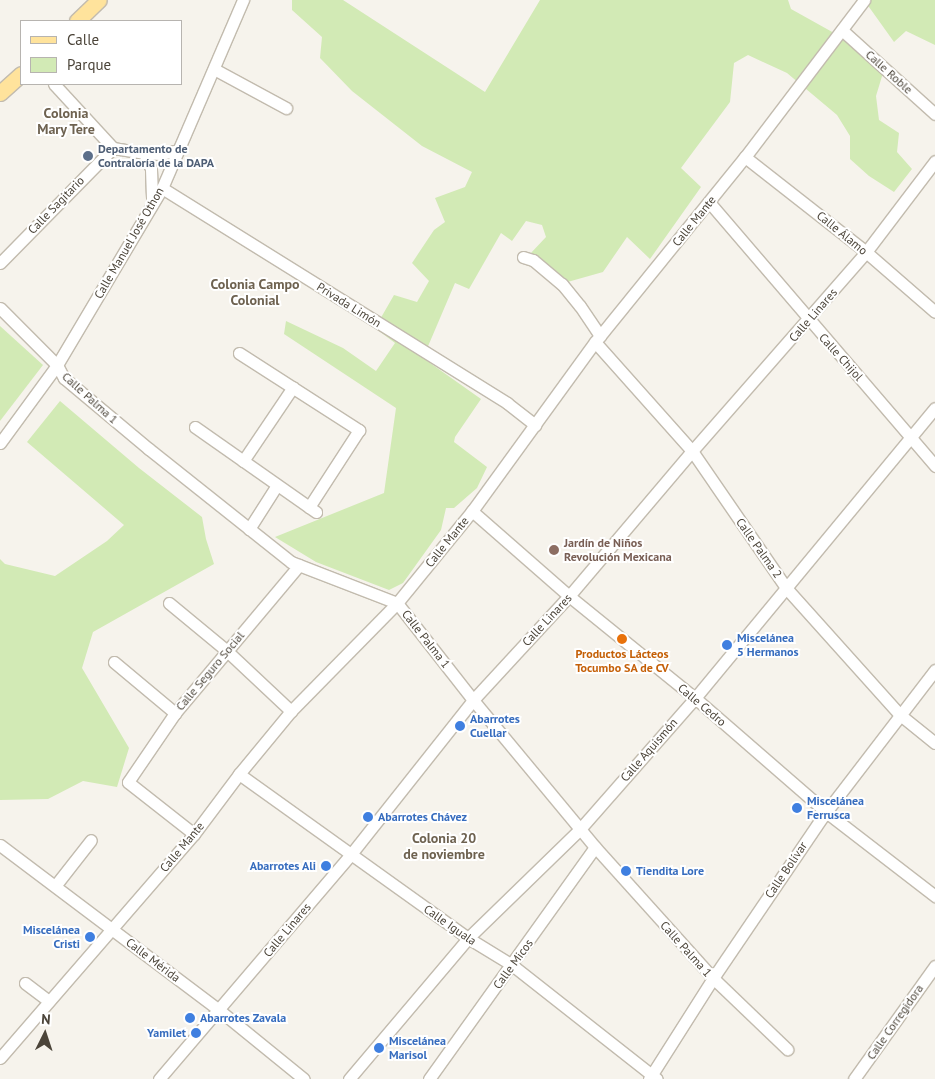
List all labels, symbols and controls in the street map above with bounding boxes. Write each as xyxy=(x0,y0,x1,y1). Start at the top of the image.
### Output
legend xyxy=(20,20,182,85)
text: Calle xyxy=(67,30,99,49)
street label: Calle Roble xyxy=(863,47,915,97)
text: Parque xyxy=(67,55,111,74)
district label: Colonia Mary Tere xyxy=(37,105,95,138)
place label: Departamento de Contraloría de la DAPA xyxy=(98,142,214,170)
marker: Departamento de Contraloría de la DAPA xyxy=(82,150,94,162)
street label: Calle Sagitario xyxy=(25,173,87,237)
street label: Calle Manuel José Othon xyxy=(91,185,167,301)
street label: Calle Mante xyxy=(669,193,719,249)
street label: Calle Álamo xyxy=(814,208,870,258)
district label: Colonia Campo Colonial xyxy=(210,276,300,308)
street label: Privada Limón xyxy=(314,280,384,330)
street label: Calle Linares xyxy=(786,285,840,345)
street label: Calle Chijol xyxy=(816,330,866,384)
street label: Calle Palma 1 xyxy=(59,369,121,427)
street label: Calle Mante xyxy=(422,514,472,570)
street label: Calle Palma 2 xyxy=(733,515,785,581)
place label: Jardín de Niños Revolución Mexicana xyxy=(564,536,672,564)
marker: Jardín de Niños Revolución Mexicana xyxy=(548,544,560,556)
street label: Calle Linares xyxy=(519,591,575,649)
street label: Calle Palma 1 xyxy=(399,607,453,671)
street label: Calle Seguro Social xyxy=(173,629,247,713)
place label: Miscelánea 5 Hermanos xyxy=(737,631,799,659)
marker: Productos Lácteos Tocumbo SA de CV xyxy=(616,633,628,645)
marker: Miscelánea 5 Hermanos xyxy=(721,639,733,651)
place label: Productos Lácteos Tocumbo SA de CV xyxy=(575,647,669,675)
street label: Calle Cedro xyxy=(675,681,729,729)
place label: Abarrotes Cuellar xyxy=(470,712,520,740)
street label: Calle Aquismón xyxy=(617,715,681,785)
marker: Abarrotes Cuellar xyxy=(454,720,466,732)
place label: Miscelánea Ferrusca xyxy=(807,794,864,822)
marker: Miscelánea Ferrusca xyxy=(791,802,803,814)
place label: Abarrotes Chávez xyxy=(378,810,467,824)
marker: Abarrotes Chávez xyxy=(362,811,374,823)
street label: Calle Mante xyxy=(157,819,207,875)
district label: Colonia 20 de noviembre xyxy=(403,830,485,862)
street label: Calle Bolívar xyxy=(762,839,810,901)
place label: Abarrotes Ali xyxy=(249,859,316,873)
marker: Abarrotes Ali xyxy=(320,860,332,872)
place label: Tiendita Lore xyxy=(636,864,704,878)
marker: Tiendita Lore xyxy=(620,865,632,877)
street label: Calle Linares xyxy=(260,900,314,960)
street label: Calle Iguala xyxy=(421,902,479,948)
street label: Calle Palma 1 xyxy=(657,918,715,980)
place label: Miscelánea Cristi xyxy=(23,923,80,951)
marker: Miscelánea Cristi xyxy=(84,931,96,943)
street label: Calle Mérida xyxy=(123,935,183,985)
street label: Calle Micos xyxy=(490,936,536,992)
street label: Calle Corregidora xyxy=(864,982,926,1062)
north arrow xyxy=(20,1009,70,1059)
text: N xyxy=(41,1010,51,1028)
place label: Abarrotes Zavala xyxy=(200,1011,286,1025)
marker: Abarrotes Zavala xyxy=(184,1012,196,1024)
place label: Yamilet xyxy=(147,1026,186,1040)
marker: Yamilet xyxy=(190,1027,202,1039)
place label: Miscelánea Marisol xyxy=(389,1034,446,1062)
marker: Miscelánea Marisol xyxy=(373,1042,385,1054)

